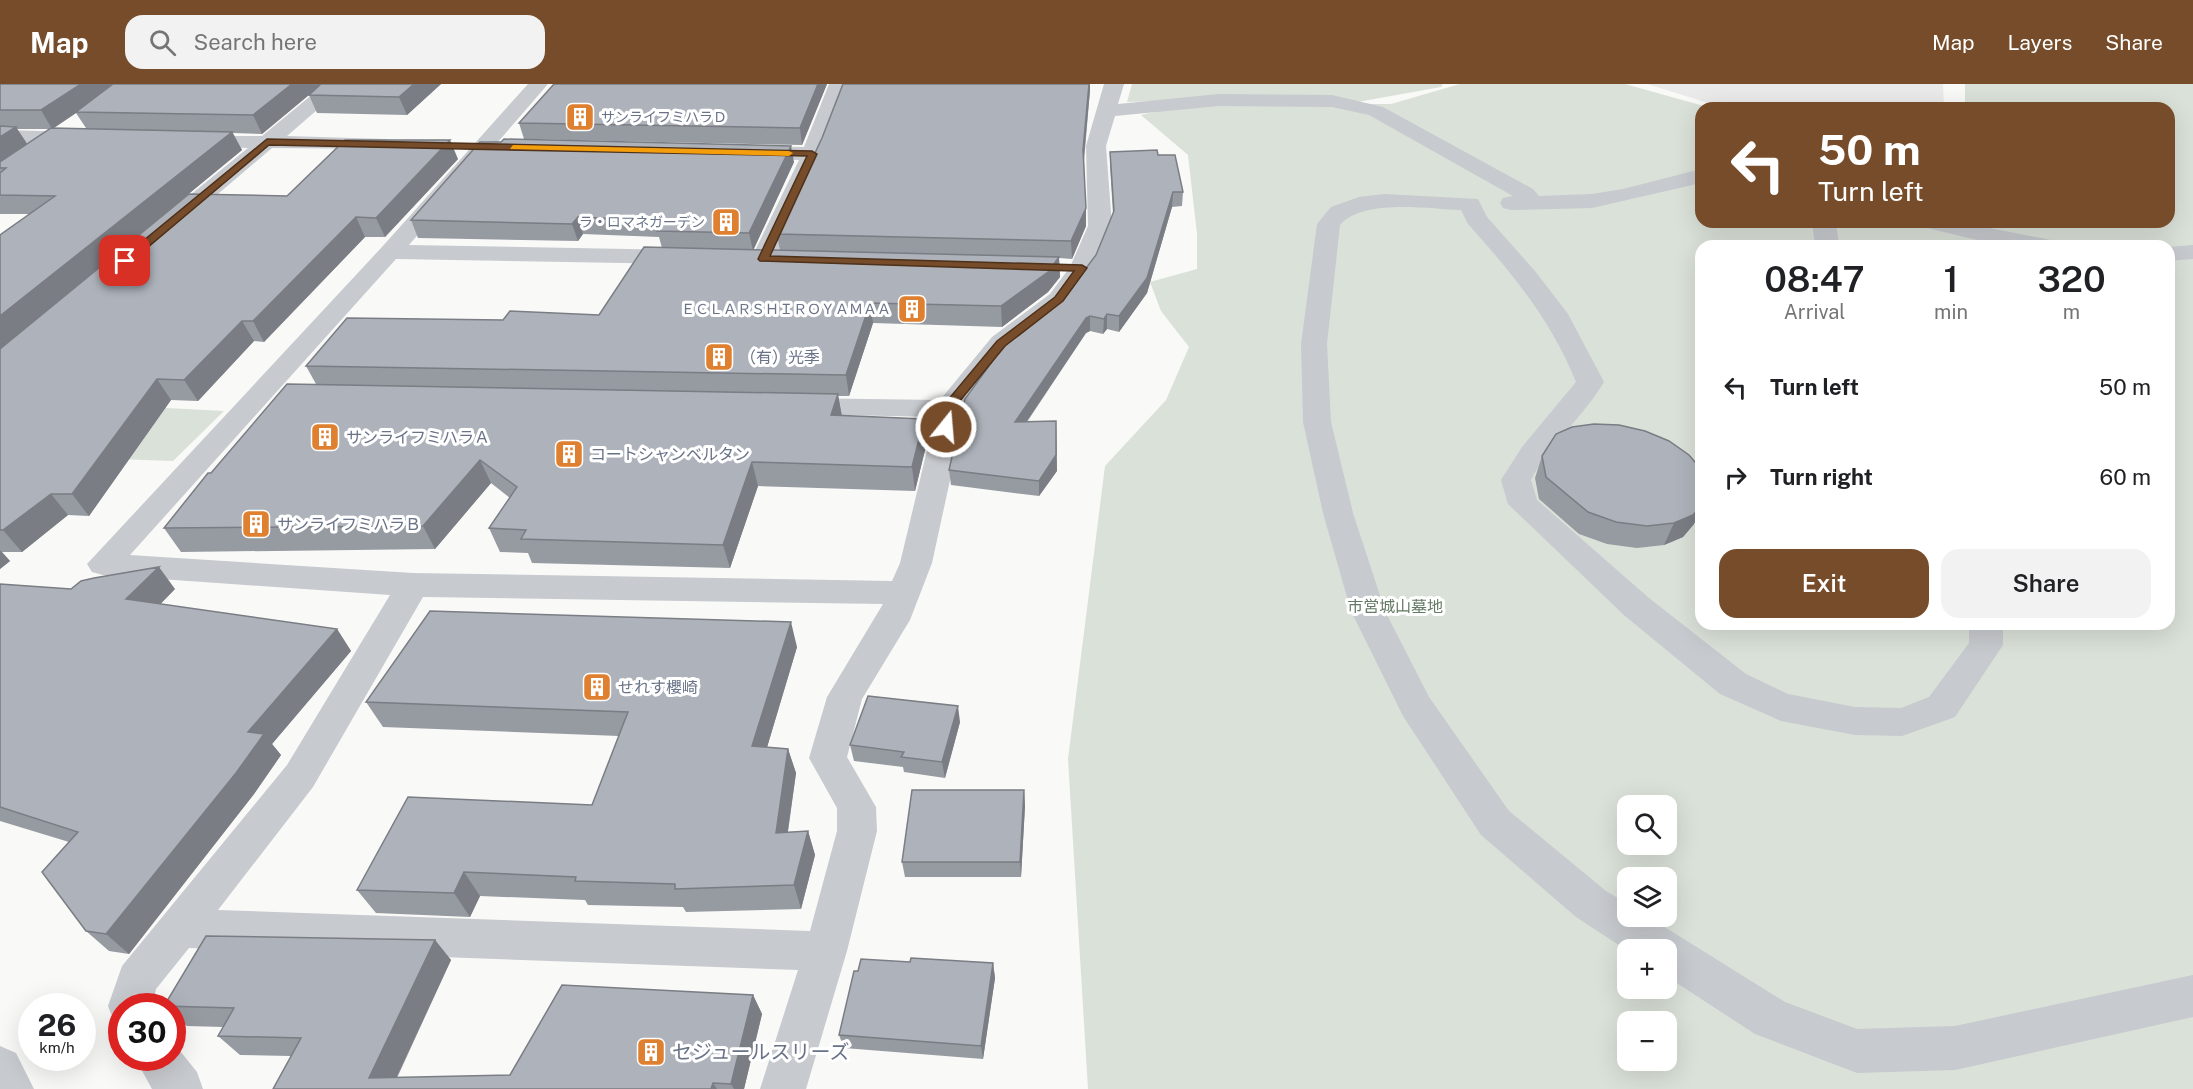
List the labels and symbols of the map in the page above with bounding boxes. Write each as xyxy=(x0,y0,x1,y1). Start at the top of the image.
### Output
building icon: サンライフミハラＤ xyxy=(564,101,596,133)
place label: サンライフミハラＤ xyxy=(601,109,727,125)
building icon: ラ・ロマネガーデン xyxy=(710,206,742,238)
place label: ラ・ロマネガーデン xyxy=(579,214,705,230)
pin xyxy=(99,235,150,286)
building icon: ＥＣＬＡＲＳＨＩＲＯＹＡＭＡＡ xyxy=(896,293,928,325)
place label: ＥＣＬＡＲＳＨＩＲＯＹＡＭＡＡ xyxy=(681,301,891,317)
building icon: （有）光季 xyxy=(703,341,735,373)
place label: （有）光季 xyxy=(740,348,820,367)
position arrow xyxy=(914,395,978,459)
building icon: サンライフミハラＡ xyxy=(309,421,341,453)
place label: サンライフミハラＡ xyxy=(346,428,490,447)
building icon: コートシャンベルタン xyxy=(553,438,585,470)
place label: コートシャンベルタン xyxy=(590,445,750,464)
building icon: サンライフミハラＢ xyxy=(240,508,272,540)
place label: サンライフミハラＢ xyxy=(277,515,421,534)
park label: 市営城山墓地 xyxy=(1347,597,1443,616)
building icon: せれす櫻崎 xyxy=(581,671,613,703)
place label: せれす櫻崎 xyxy=(618,678,698,697)
speed limit sign: 30 xyxy=(108,993,186,1071)
building icon: セジュールスリーズ xyxy=(635,1036,667,1068)
place label: セジュールスリーズ xyxy=(672,1040,850,1064)

